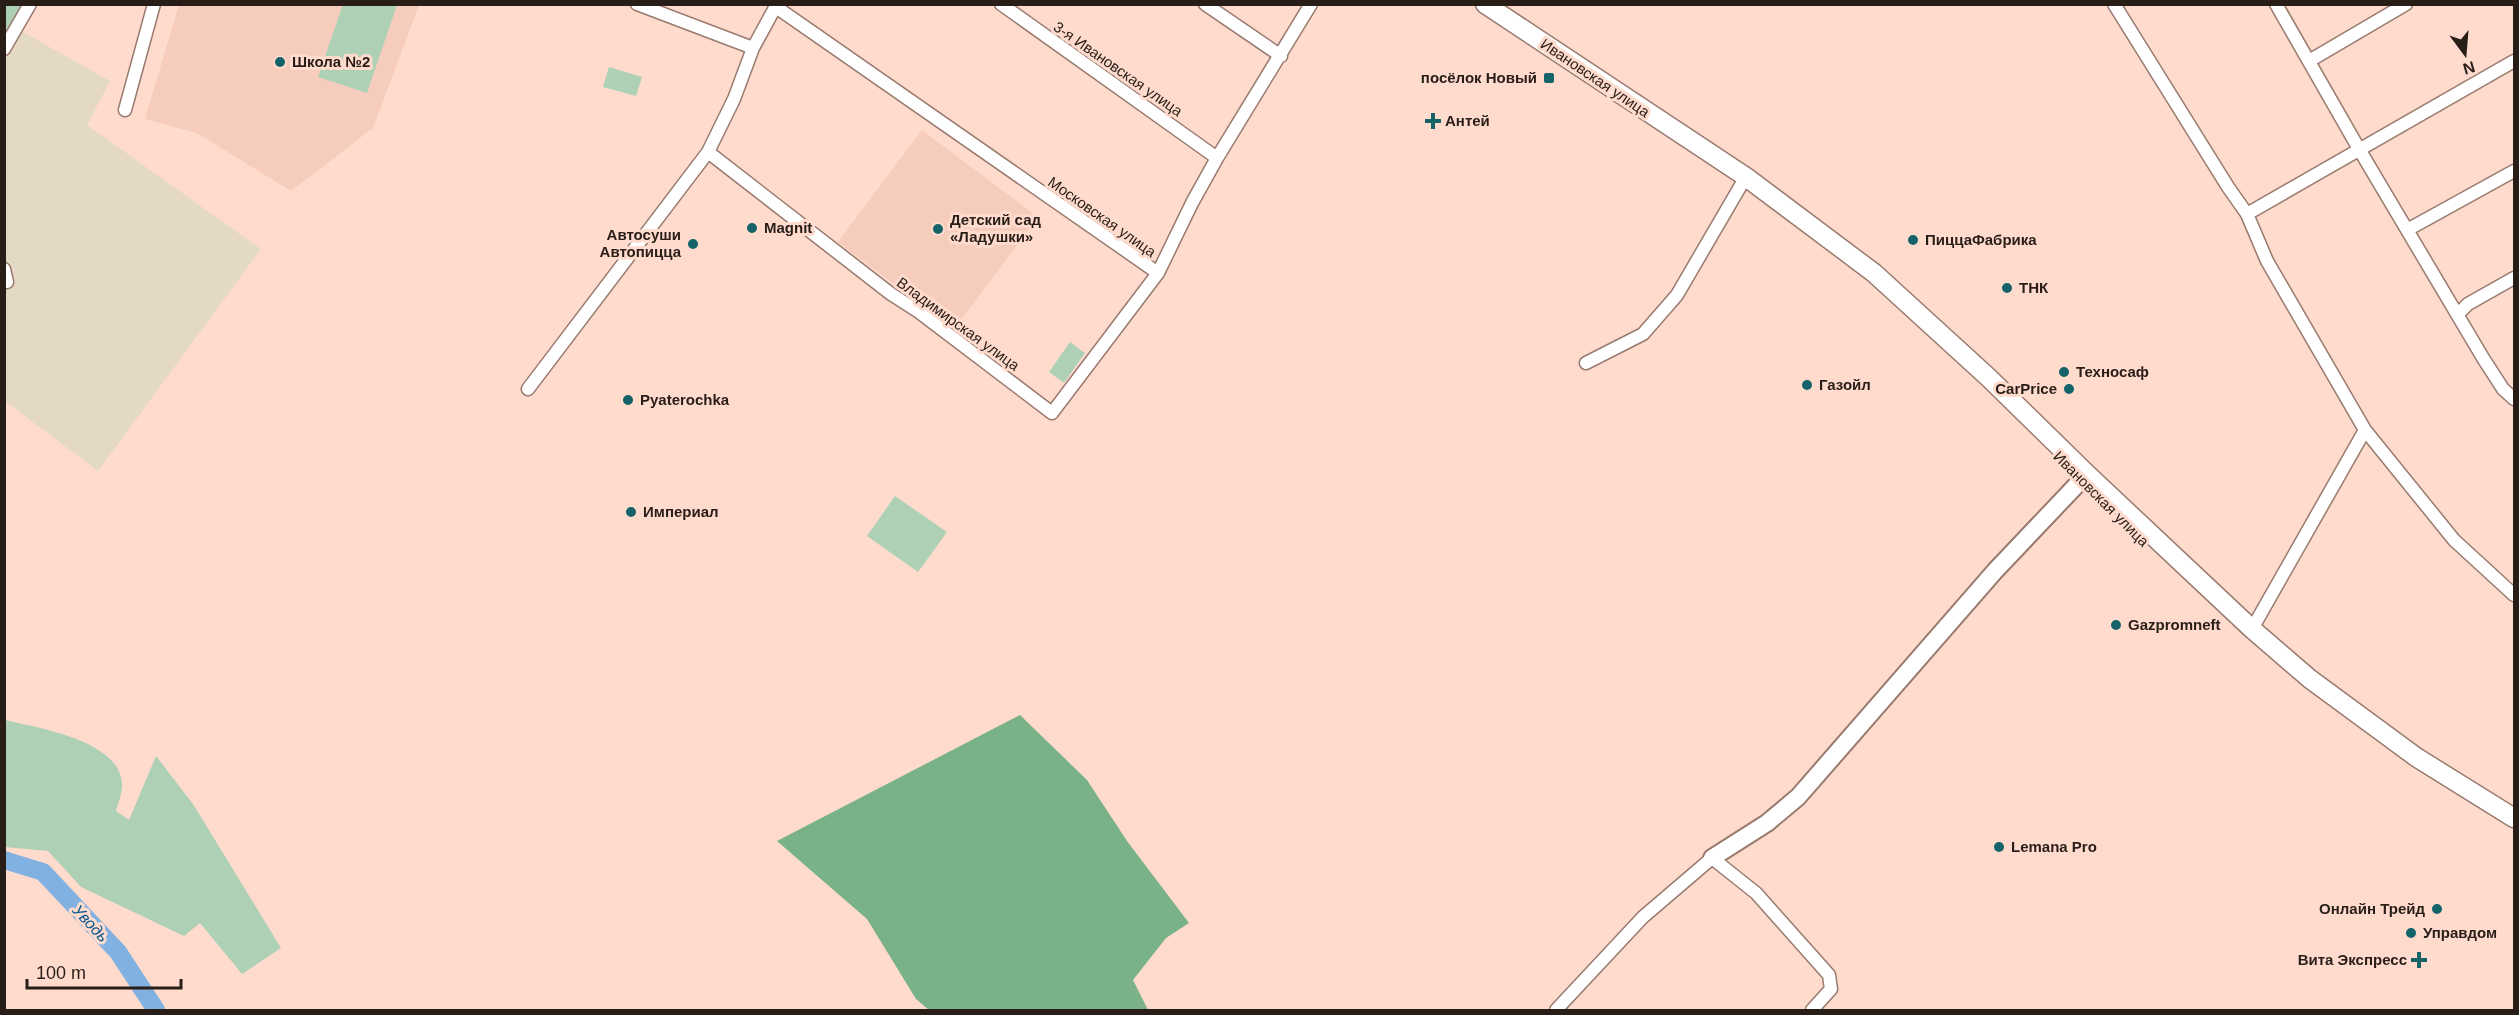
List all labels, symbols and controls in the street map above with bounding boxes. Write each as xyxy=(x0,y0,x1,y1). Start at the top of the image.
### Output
street label: 3-я Ивановская улица xyxy=(1051,18,1186,120)
north arrow xyxy=(2435,24,2495,84)
street label: Ивановская улица xyxy=(1538,35,1653,121)
place label: Школа №2 xyxy=(292,53,370,70)
marker: Школа №2 xyxy=(273,55,287,69)
text: N xyxy=(2461,58,2477,78)
place label: посёлок Новый xyxy=(1421,69,1537,86)
marker: посёлок Новый xyxy=(1542,71,1556,85)
place label: Антей xyxy=(1445,112,1490,129)
marker: Антей xyxy=(1426,114,1440,128)
street label: Московская улица xyxy=(1045,173,1160,261)
place label: Детский сад «Ладушки» xyxy=(950,211,1041,245)
place label: Magnit xyxy=(764,219,812,236)
marker: Magnit xyxy=(745,221,759,235)
marker: Детский сад «Ладушки» xyxy=(931,222,945,236)
place label: Автосуши Автопицца xyxy=(600,226,682,260)
place label: ПиццаФабрика xyxy=(1925,231,2037,248)
marker: ПиццаФабрика xyxy=(1906,233,1920,247)
marker: Автосуши Автопицца xyxy=(686,237,700,251)
street label: Владимирская улица xyxy=(894,273,1023,374)
place label: ТНК xyxy=(2019,279,2049,296)
marker: ТНК xyxy=(2000,281,2014,295)
place label: Техносаф xyxy=(2076,363,2149,380)
marker: Техносаф xyxy=(2057,365,2071,379)
place label: Газойл xyxy=(1819,376,1871,393)
marker: Газойл xyxy=(1800,378,1814,392)
place label: CarPrice xyxy=(1995,380,2057,397)
marker: CarPrice xyxy=(2062,382,2076,396)
place label: Pyaterochka xyxy=(640,391,730,408)
marker: Pyaterochka xyxy=(621,393,635,407)
street label: Ивановская улица xyxy=(2050,448,2153,550)
place label: Империал xyxy=(643,503,719,520)
marker: Империал xyxy=(624,505,638,519)
place label: Gazpromneft xyxy=(2128,616,2221,633)
marker: Gazpromneft xyxy=(2109,618,2123,632)
place label: Lemana Pro xyxy=(2011,838,2097,855)
marker: Lemana Pro xyxy=(1992,840,2006,854)
place label: Онлайн Трейд xyxy=(2319,900,2425,917)
water label: Уводь xyxy=(69,901,112,945)
marker: Онлайн Трейд xyxy=(2430,902,2444,916)
place label: Управдом xyxy=(2423,924,2497,941)
marker: Управдом xyxy=(2404,926,2418,940)
place label: Вита Экспресс xyxy=(2298,951,2407,968)
scale bar xyxy=(27,952,182,990)
marker: Вита Экспресс xyxy=(2412,953,2426,967)
text: 100 m xyxy=(36,963,86,983)

